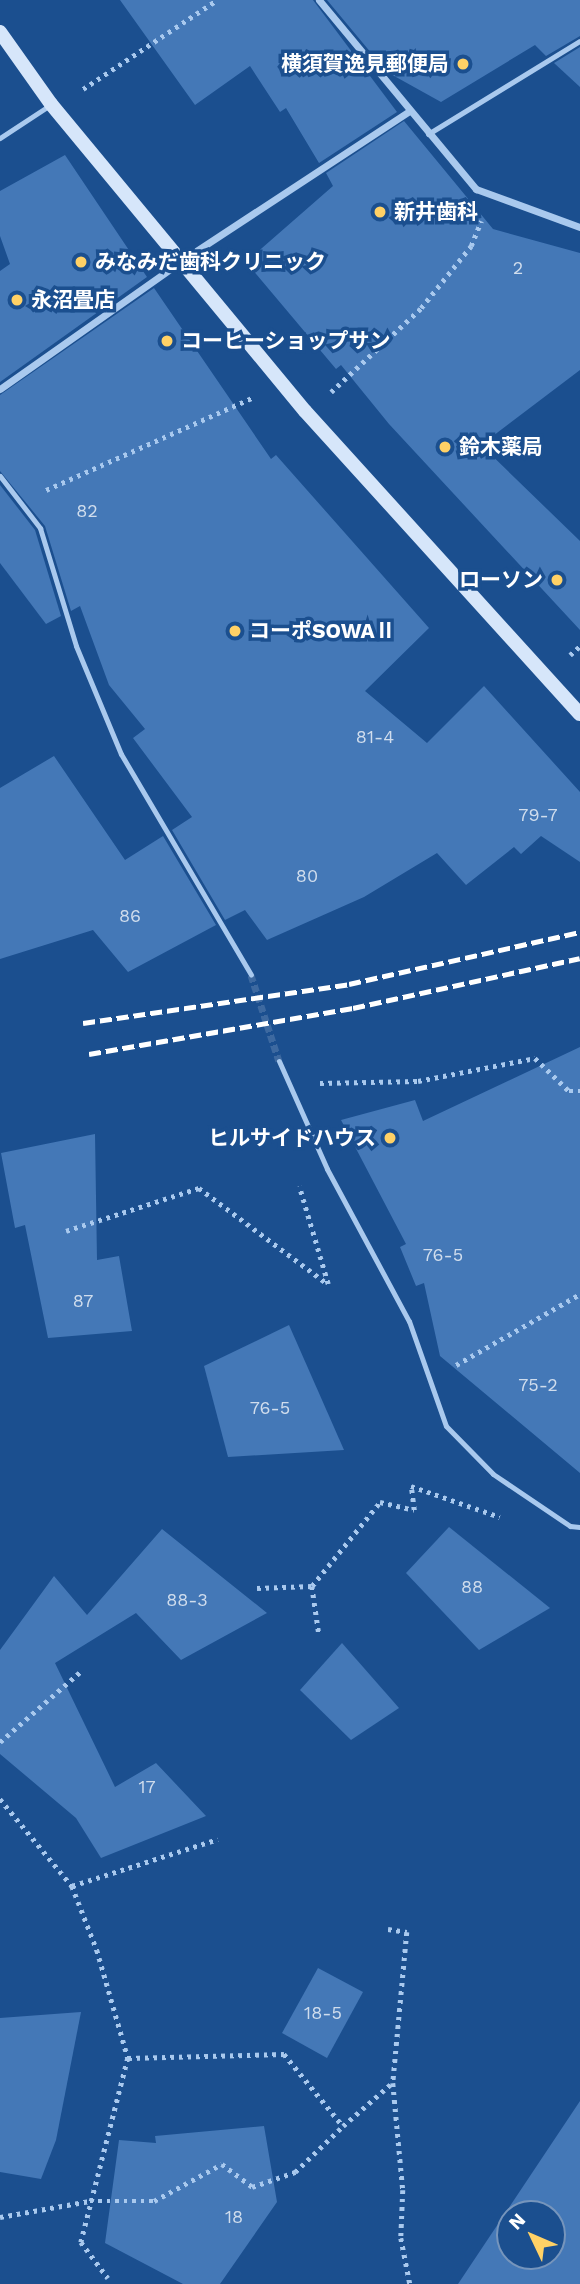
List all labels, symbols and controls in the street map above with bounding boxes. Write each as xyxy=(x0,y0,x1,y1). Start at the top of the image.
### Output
place label: 横須賀逸見郵便局 xyxy=(281,51,449,77)
marker: 横須賀逸見郵便局 xyxy=(455,56,471,72)
place label: 新井歯科 xyxy=(394,199,478,225)
marker: 新井歯科 xyxy=(372,204,388,220)
place label: みなみだ歯科クリニック xyxy=(95,249,326,275)
marker: みなみだ歯科クリニック xyxy=(73,254,89,270)
house number: 2 xyxy=(513,257,523,279)
place label: 永沼畳店 xyxy=(31,287,115,313)
marker: 永沼畳店 xyxy=(9,292,25,308)
place label: コーヒーショップサン xyxy=(181,328,391,354)
marker: コーヒーショップサン xyxy=(159,333,175,349)
place label: 鈴木薬局 xyxy=(459,434,543,460)
marker: 鈴木薬局 xyxy=(437,439,453,455)
house number: 82 xyxy=(76,500,98,522)
place label: ローソン xyxy=(459,567,543,593)
marker: ローソン xyxy=(549,572,565,588)
place label: コーポSOWAⅡ xyxy=(249,618,396,644)
marker: コーポSOWAⅡ xyxy=(227,623,243,639)
house number: 81-4 xyxy=(356,726,394,748)
house number: 79-7 xyxy=(518,804,558,826)
house number: 80 xyxy=(296,865,318,887)
house number: 86 xyxy=(119,905,141,927)
place label: ヒルサイドハウス xyxy=(208,1125,376,1151)
marker: ヒルサイドハウス xyxy=(382,1130,398,1146)
house number: 76-5 xyxy=(423,1244,463,1266)
house number: 87 xyxy=(73,1290,93,1312)
house number: 75-2 xyxy=(518,1374,558,1396)
house number: 76-5 xyxy=(250,1397,290,1419)
house number: 88 xyxy=(461,1576,483,1598)
house number: 88-3 xyxy=(166,1589,208,1611)
house number: 17 xyxy=(138,1776,156,1798)
house number: 18-5 xyxy=(304,2002,342,2024)
north arrow xyxy=(496,2200,566,2270)
house number: 18 xyxy=(225,2206,243,2228)
text: N xyxy=(504,2208,530,2235)

